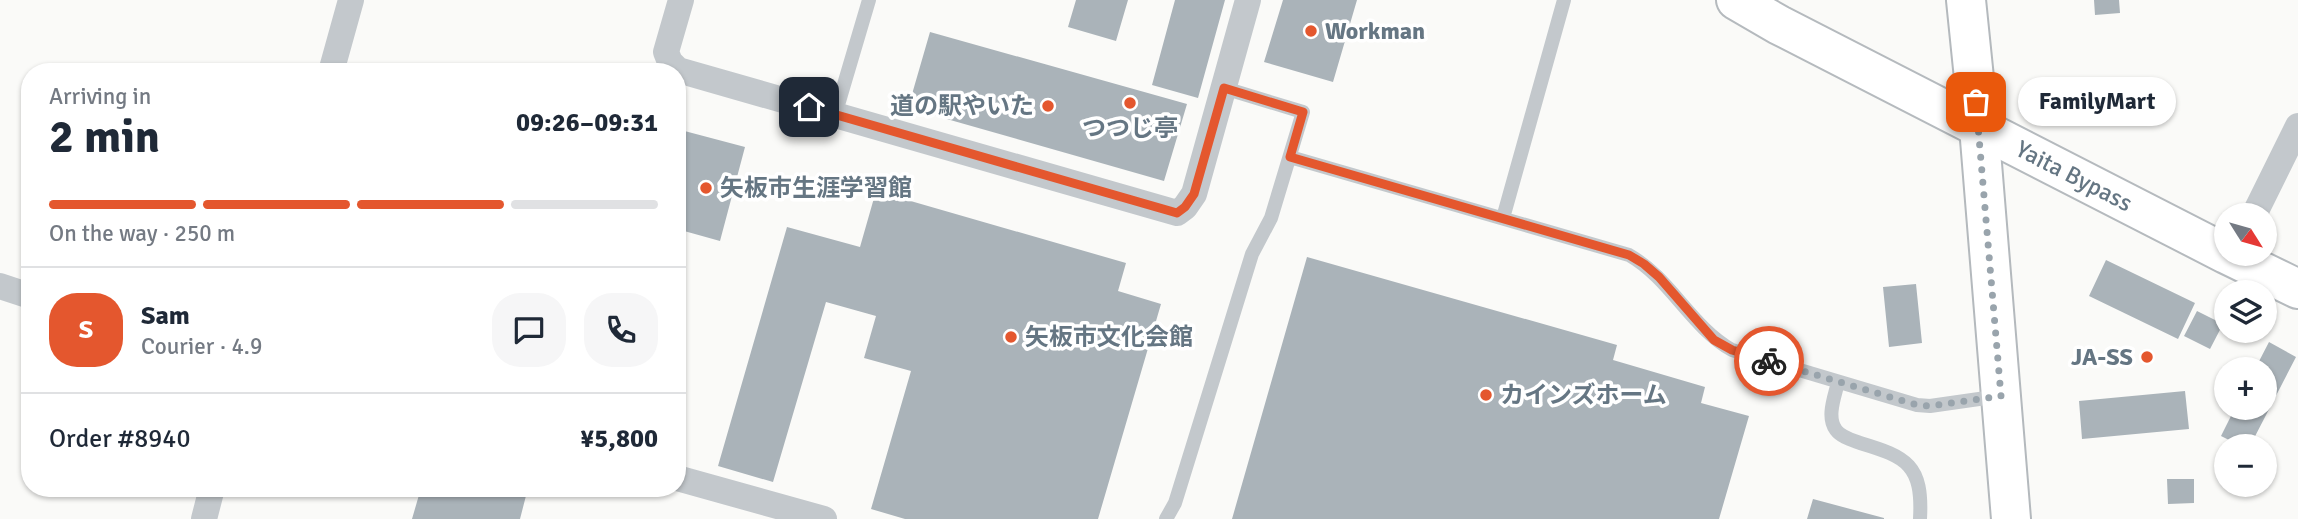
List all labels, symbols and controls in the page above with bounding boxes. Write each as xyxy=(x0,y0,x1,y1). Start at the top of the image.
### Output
place label: Workman xyxy=(1325,16,1425,46)
marker: Workman xyxy=(1303,23,1319,39)
pin xyxy=(1946,72,2006,132)
pin xyxy=(779,77,839,137)
callout: FamilyMart xyxy=(2018,78,2176,126)
text: Arriving in xyxy=(49,82,151,111)
icon: bag xyxy=(1957,83,1995,121)
text: FamilyMart xyxy=(2039,87,2155,116)
icon: home xyxy=(790,88,828,126)
place label: 道の駅やいた xyxy=(890,91,1034,121)
marker: つつじ亭 xyxy=(1122,95,1138,111)
marker: 道の駅やいた xyxy=(1040,98,1056,114)
text: 09:26–09:31 xyxy=(516,107,658,139)
text: 2 min xyxy=(49,109,160,165)
place label: つつじ亭 xyxy=(1082,113,1178,143)
street label: Yaita Bypass xyxy=(2011,134,2137,218)
place label: 矢板市生涯学習館 xyxy=(720,173,912,203)
marker: 矢板市生涯学習館 xyxy=(698,180,714,196)
north arrow xyxy=(2214,203,2277,266)
map controls xyxy=(2214,203,2277,497)
text: On the way · 250 m xyxy=(49,219,235,248)
button: layers xyxy=(2214,280,2277,343)
button: chat xyxy=(492,293,566,367)
button: phone xyxy=(584,293,658,367)
text: Sam xyxy=(141,300,190,332)
text: S xyxy=(79,314,93,346)
place label: 矢板市文化会館 xyxy=(1025,322,1193,352)
courier xyxy=(1734,326,1804,396)
marker: 矢板市文化会館 xyxy=(1003,329,1019,345)
text: Courier · 4.9 xyxy=(141,332,262,361)
icon: bike xyxy=(1750,342,1788,380)
place label: JA-SS xyxy=(2071,342,2133,372)
marker: JA-SS xyxy=(2139,349,2155,365)
button: + xyxy=(2214,357,2277,420)
place label: カインズホーム xyxy=(1500,380,1667,410)
marker: カインズホーム xyxy=(1478,387,1494,403)
text: Order #8940 xyxy=(49,423,190,455)
text: ¥5,800 xyxy=(580,423,658,455)
button: − xyxy=(2214,434,2277,497)

